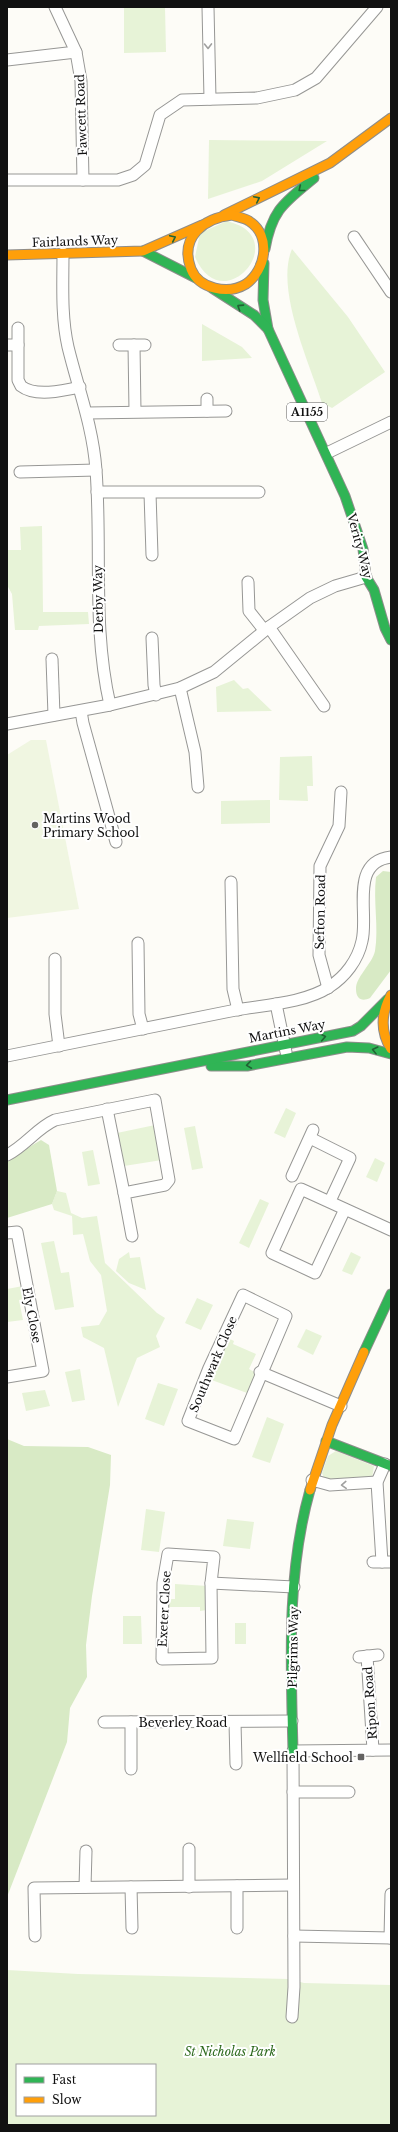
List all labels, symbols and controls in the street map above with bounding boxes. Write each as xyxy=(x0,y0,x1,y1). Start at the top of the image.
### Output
one-way arrow xyxy=(204,43,213,49)
street label: Fawcett Road xyxy=(72,74,90,156)
one-way arrow xyxy=(298,185,305,192)
one-way arrow xyxy=(253,196,260,204)
street label: Fairlands Way xyxy=(31,232,119,250)
one-way arrow xyxy=(168,235,176,243)
one-way arrow xyxy=(238,304,245,311)
road number: A1155 xyxy=(287,403,327,421)
street label: Verity Way xyxy=(344,511,376,581)
street label: Derby Way xyxy=(90,564,106,633)
place label: Martins Wood Primary School xyxy=(43,811,139,840)
marker: Martins Wood Primary School xyxy=(30,820,40,830)
street label: Sefton Road xyxy=(312,874,328,950)
street label: Martins Way xyxy=(247,1016,327,1046)
one-way arrow xyxy=(320,1033,326,1041)
one-way arrow xyxy=(371,1046,378,1055)
one-way arrow xyxy=(246,1060,252,1069)
street label: Ely Close xyxy=(19,1286,45,1345)
street label: Southwark Close xyxy=(186,1314,240,1414)
one-way arrow xyxy=(341,1480,347,1489)
street label: Exeter Close xyxy=(155,1570,174,1648)
street label: Pilgrims Way xyxy=(285,1606,301,1688)
street label: Ripon Road xyxy=(360,1666,380,1740)
street label: Beverley Road xyxy=(139,1715,227,1730)
place label: Wellfield School xyxy=(252,1750,353,1765)
marker: Wellfield School xyxy=(356,1752,366,1762)
park label: St Nicholas Park xyxy=(184,2044,276,2059)
legend xyxy=(16,2064,156,2116)
text: Fast xyxy=(52,2072,77,2087)
text: Slow xyxy=(52,2092,82,2107)

